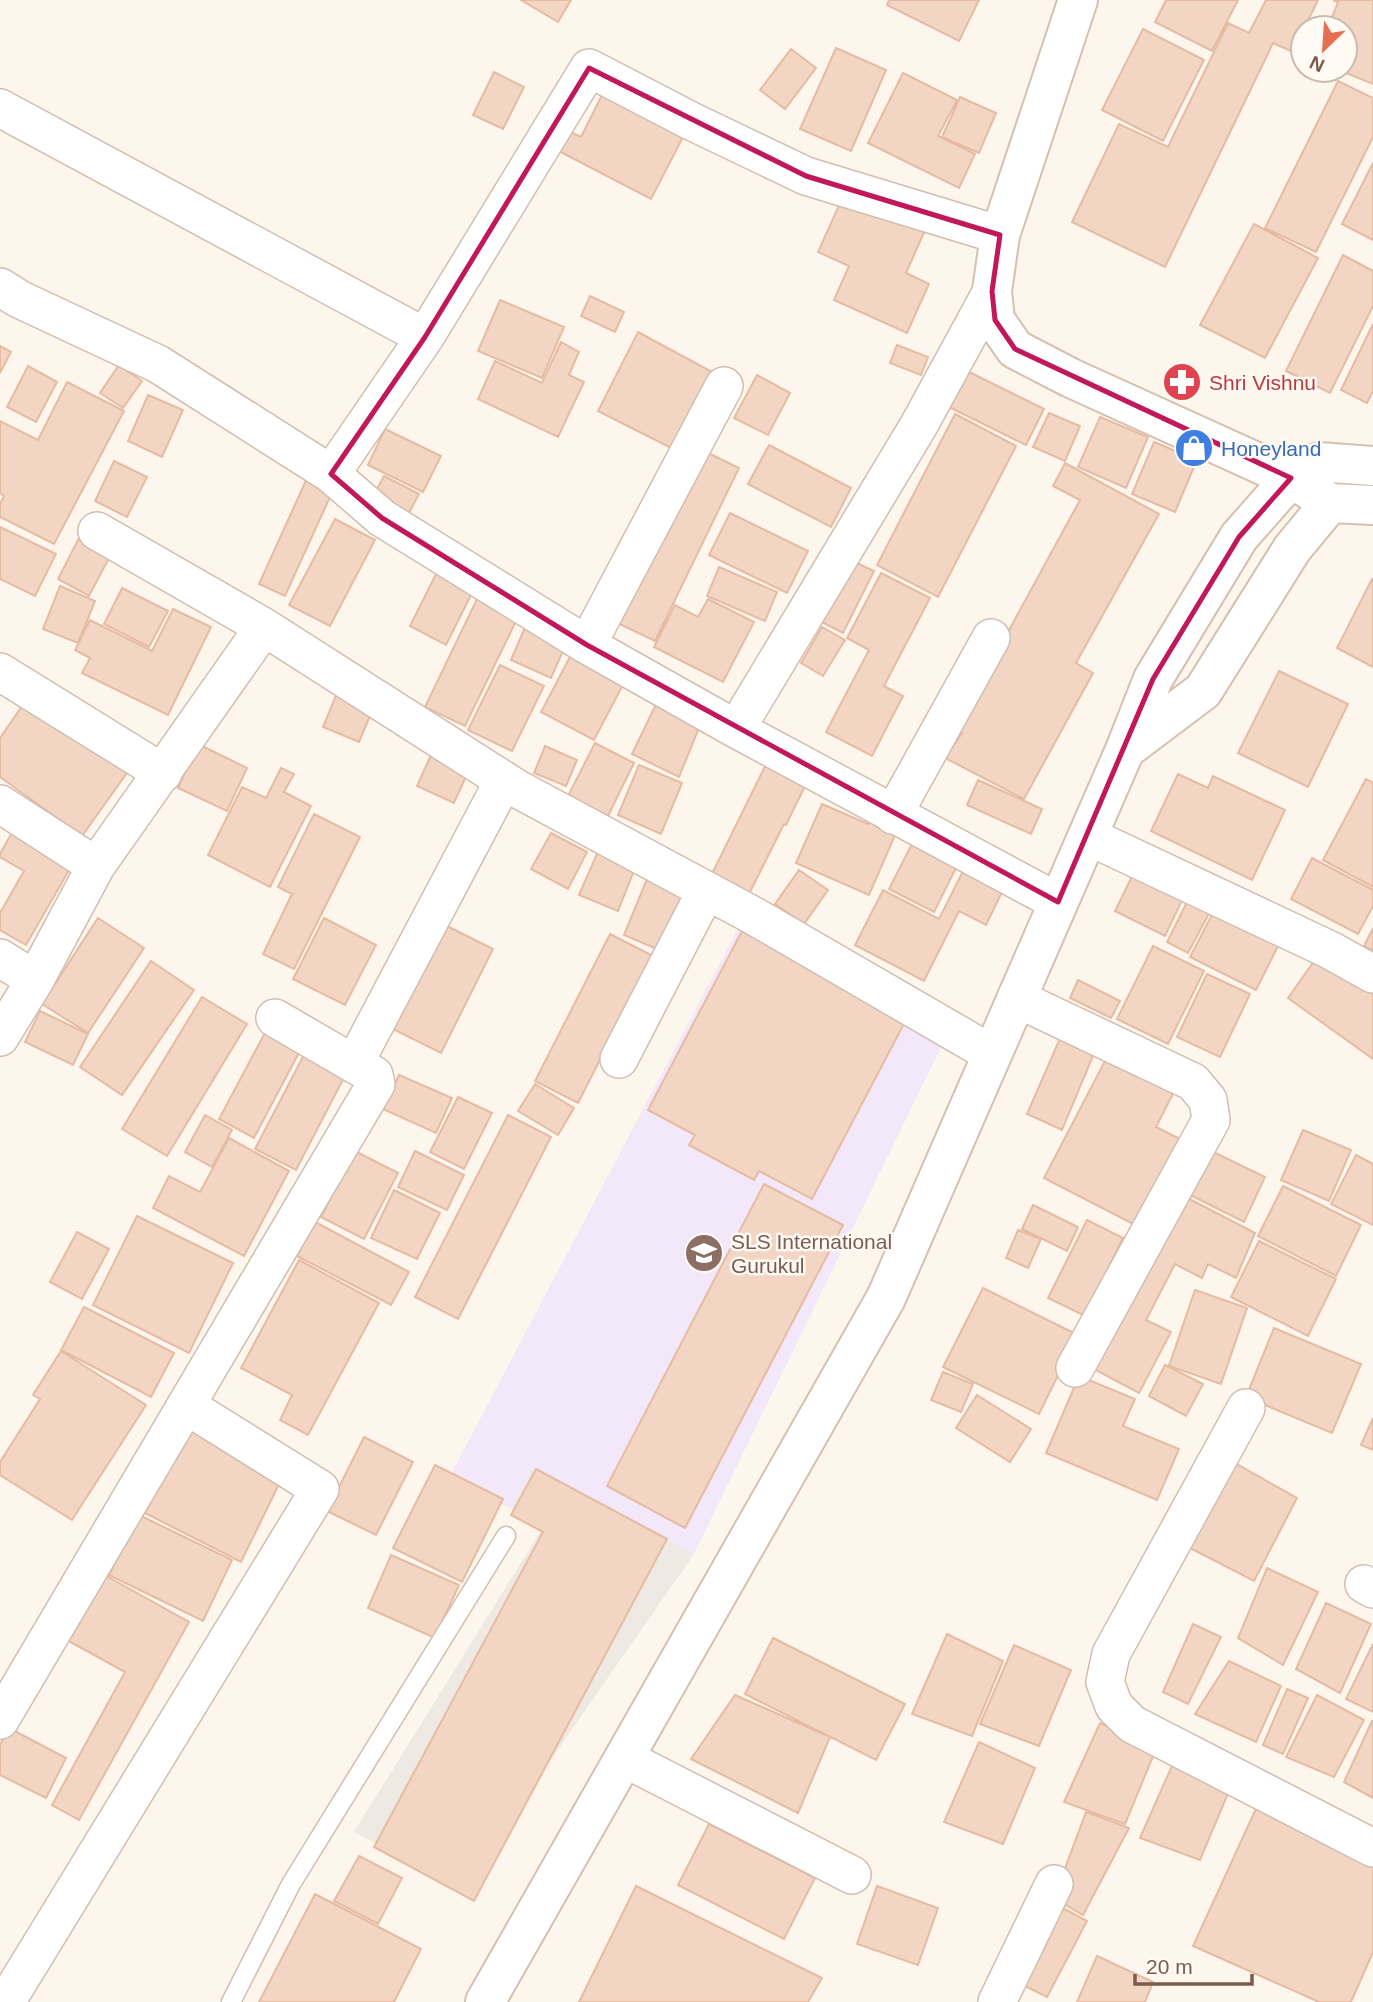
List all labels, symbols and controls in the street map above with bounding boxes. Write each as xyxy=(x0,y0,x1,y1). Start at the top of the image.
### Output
north arrow xyxy=(1289,14,1359,84)
text: N xyxy=(1306,52,1328,76)
pharmacy icon: Shri Vishnu xyxy=(1161,361,1203,403)
place label: Shri Vishnu xyxy=(1209,371,1316,394)
shop icon: Honeyland xyxy=(1173,427,1215,469)
place label: Honeyland xyxy=(1221,437,1321,460)
place label: SLS International Gurukul xyxy=(731,1230,892,1277)
school or university icon: SLS International Gurukul xyxy=(683,1232,725,1274)
scale bar xyxy=(1135,1942,1252,1986)
text: 20 m xyxy=(1146,1955,1193,1978)

